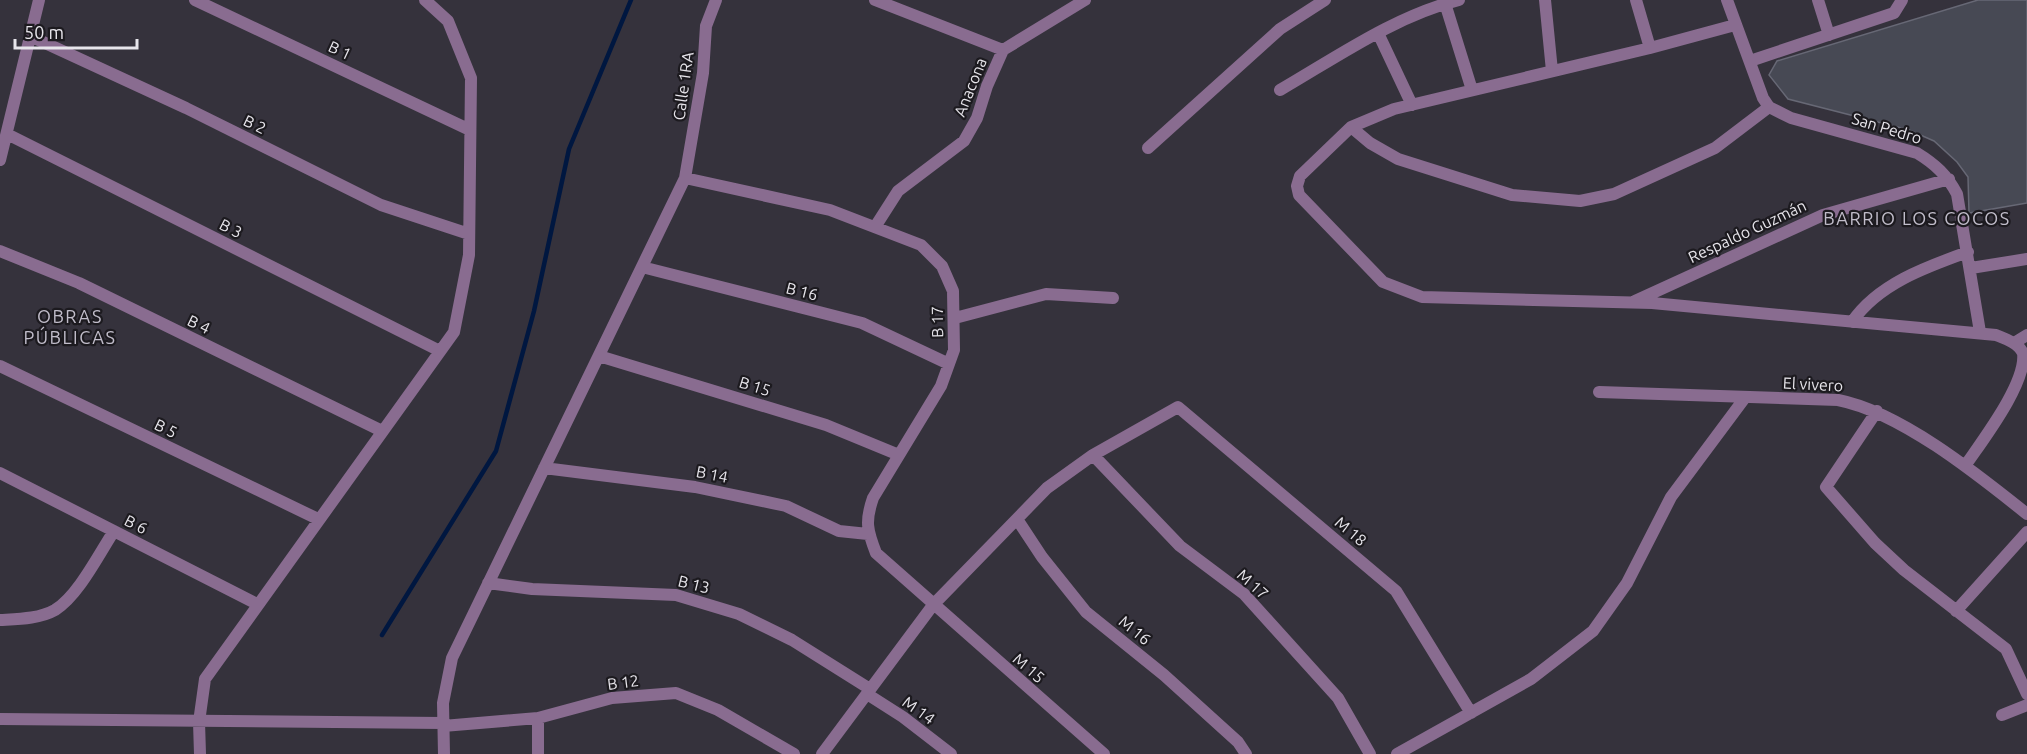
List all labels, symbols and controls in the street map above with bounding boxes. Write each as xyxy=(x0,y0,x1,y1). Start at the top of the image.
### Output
scale bar xyxy=(15,12,136,50)
text: 50 m xyxy=(24,22,64,42)
street label: B 1 xyxy=(326,37,354,63)
street label: Calle 1RA xyxy=(669,50,697,121)
street label: Anacona xyxy=(950,55,990,119)
street label: San Pedro xyxy=(1850,109,1924,147)
street label: B 2 xyxy=(241,111,269,137)
street label: Respaldo Guzmán xyxy=(1685,196,1809,266)
district label: BARRIO LOS COCOS xyxy=(1823,208,2011,228)
street label: B 3 xyxy=(217,215,245,241)
street label: B 16 xyxy=(784,278,820,304)
district label: OBRAS PÚBLICAS xyxy=(23,306,117,347)
street label: B 17 xyxy=(928,306,946,338)
street label: B 4 xyxy=(185,311,213,337)
street label: B 15 xyxy=(737,373,773,399)
street label: El vivero xyxy=(1782,373,1844,395)
street label: B 5 xyxy=(152,415,180,441)
street label: B 14 xyxy=(695,462,729,486)
street label: B 6 xyxy=(122,511,150,537)
street label: M 18 xyxy=(1332,513,1370,549)
street label: M 17 xyxy=(1234,565,1272,603)
street label: B 13 xyxy=(676,571,712,597)
street label: M 16 xyxy=(1115,612,1155,648)
street label: M 15 xyxy=(1010,650,1048,686)
street label: B 12 xyxy=(606,671,640,693)
street label: M 14 xyxy=(899,692,939,728)

